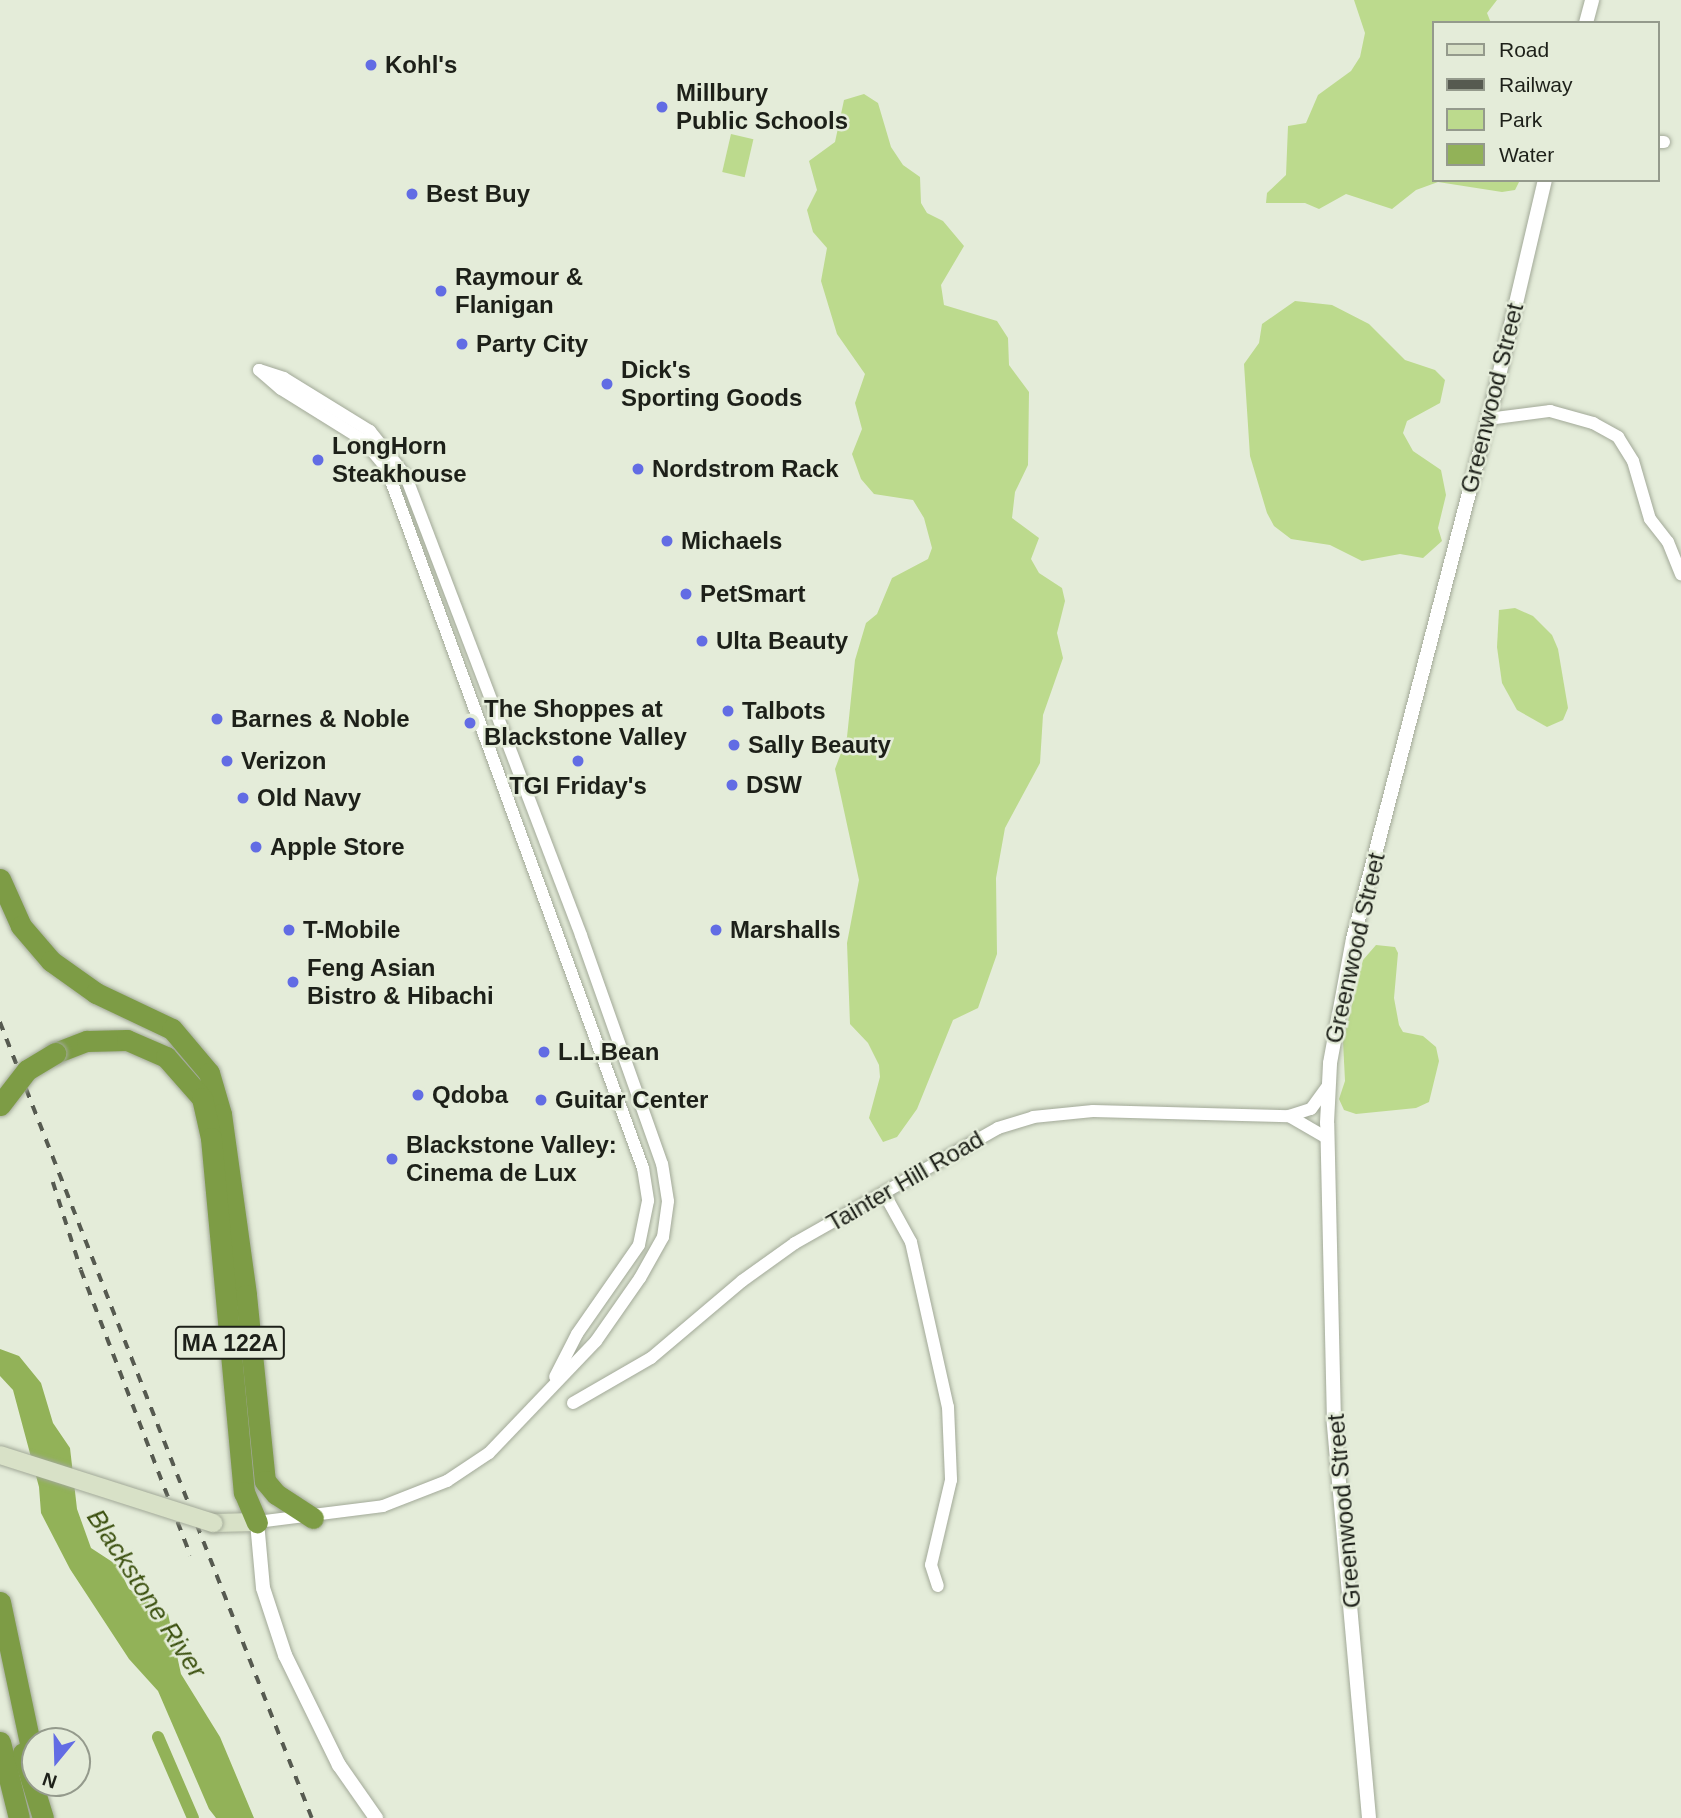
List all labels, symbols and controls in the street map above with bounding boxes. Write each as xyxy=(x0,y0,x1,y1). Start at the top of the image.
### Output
legend xyxy=(1432,21,1660,182)
text: Road xyxy=(1499,38,1549,61)
place label: Kohl's xyxy=(385,51,457,79)
marker: Kohl's xyxy=(363,57,379,73)
text: Railway xyxy=(1499,73,1573,96)
place label: Millbury Public Schools xyxy=(676,79,848,135)
marker: Millbury Public Schools xyxy=(654,99,670,115)
text: Park xyxy=(1499,108,1542,131)
text: Water xyxy=(1499,143,1554,166)
place label: Best Buy xyxy=(426,180,530,208)
marker: Best Buy xyxy=(404,186,420,202)
place label: Raymour & Flanigan xyxy=(455,263,583,319)
marker: Raymour & Flanigan xyxy=(433,283,449,299)
street label: Greenwood Street xyxy=(1454,300,1530,496)
place label: Party City xyxy=(476,330,588,358)
marker: Party City xyxy=(454,336,470,352)
place label: Dick's Sporting Goods xyxy=(621,356,802,412)
marker: Dick's Sporting Goods xyxy=(599,376,615,392)
place label: LongHorn Steakhouse xyxy=(332,432,467,488)
marker: LongHorn Steakhouse xyxy=(310,452,326,468)
place label: Nordstrom Rack xyxy=(652,455,839,483)
marker: Nordstrom Rack xyxy=(630,461,646,477)
place label: Michaels xyxy=(681,527,782,555)
marker: Michaels xyxy=(659,533,675,549)
place label: PetSmart xyxy=(700,580,805,608)
marker: PetSmart xyxy=(678,586,694,602)
place label: Ulta Beauty xyxy=(716,627,848,655)
marker: Ulta Beauty xyxy=(694,633,710,649)
place label: The Shoppes at Blackstone Valley xyxy=(484,695,687,751)
place label: Talbots xyxy=(742,697,826,725)
marker: Talbots xyxy=(720,703,736,719)
place label: Barnes & Noble xyxy=(231,705,410,733)
marker: Barnes & Noble xyxy=(209,711,225,727)
marker: The Shoppes at Blackstone Valley xyxy=(462,715,478,731)
place label: Sally Beauty xyxy=(748,731,891,759)
marker: Sally Beauty xyxy=(726,737,742,753)
place label: Verizon xyxy=(241,747,326,775)
marker: Verizon xyxy=(219,753,235,769)
marker: TGI Friday's xyxy=(570,753,586,769)
place label: DSW xyxy=(746,771,802,799)
place label: TGI Friday's xyxy=(509,772,647,800)
marker: DSW xyxy=(724,777,740,793)
place label: Old Navy xyxy=(257,784,361,812)
marker: Old Navy xyxy=(235,790,251,806)
place label: Apple Store xyxy=(270,833,405,861)
marker: Apple Store xyxy=(248,839,264,855)
street label: Greenwood Street xyxy=(1319,850,1391,1046)
place label: T-Mobile xyxy=(303,916,400,944)
place label: Marshalls xyxy=(730,916,841,944)
marker: T-Mobile xyxy=(281,922,297,938)
marker: Marshalls xyxy=(708,922,724,938)
place label: Feng Asian Bistro & Hibachi xyxy=(307,954,494,1010)
marker: Feng Asian Bistro & Hibachi xyxy=(285,974,301,990)
place label: L.L.Bean xyxy=(558,1038,659,1066)
marker: L.L.Bean xyxy=(536,1044,552,1060)
place label: Qdoba xyxy=(432,1081,508,1109)
place label: Guitar Center xyxy=(555,1086,708,1114)
marker: Qdoba xyxy=(410,1087,426,1103)
marker: Guitar Center xyxy=(533,1092,549,1108)
street label: Tainter Hill Road xyxy=(822,1125,988,1237)
place label: Blackstone Valley: Cinema de Lux xyxy=(406,1131,617,1187)
marker: Blackstone Valley: Cinema de Lux xyxy=(384,1151,400,1167)
road number: MA 122A xyxy=(174,1324,286,1362)
street label: Greenwood Street xyxy=(1321,1413,1367,1609)
water label: Blackstone River xyxy=(80,1504,212,1684)
north arrow xyxy=(21,1727,91,1797)
text: N xyxy=(40,1768,60,1793)

